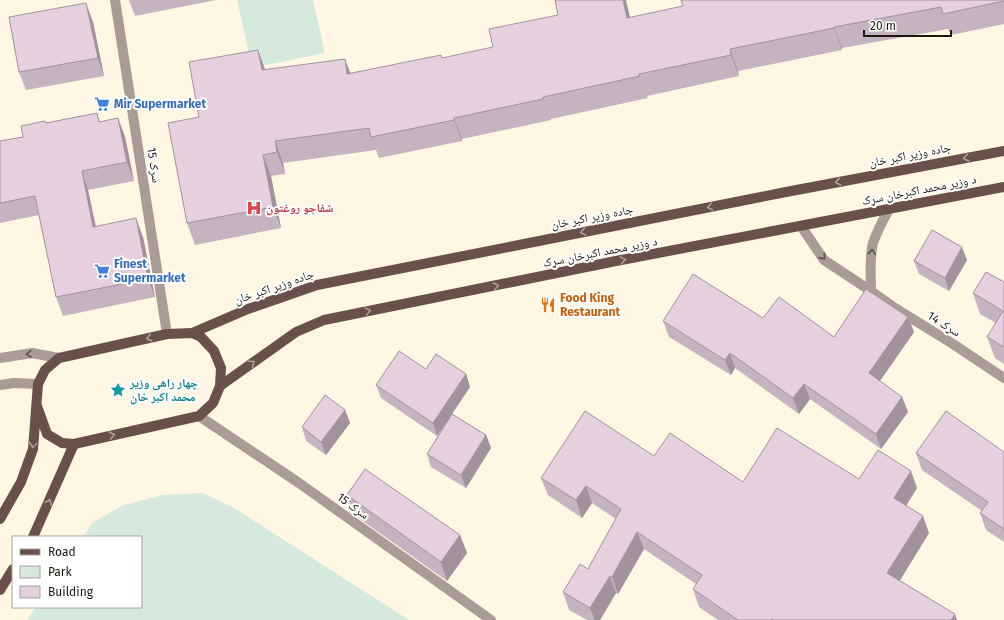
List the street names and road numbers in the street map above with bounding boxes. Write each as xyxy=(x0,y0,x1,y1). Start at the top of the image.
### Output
street label: جاده وزیر اکبر خان xyxy=(868,140,953,170)
street label: سرک 15 xyxy=(144,146,164,184)
street label: د وزیر محمد اکبرخان سړک xyxy=(861,172,978,209)
street label: جاده وزیر اکبر خان xyxy=(550,202,635,232)
street label: د وزیر محمد اکبرخان سړک xyxy=(542,234,659,271)
street label: جاده وزیر اکبر خان xyxy=(232,267,316,308)
street label: سرک 14 xyxy=(925,308,963,340)
street label: سرک 15 xyxy=(334,490,372,522)

